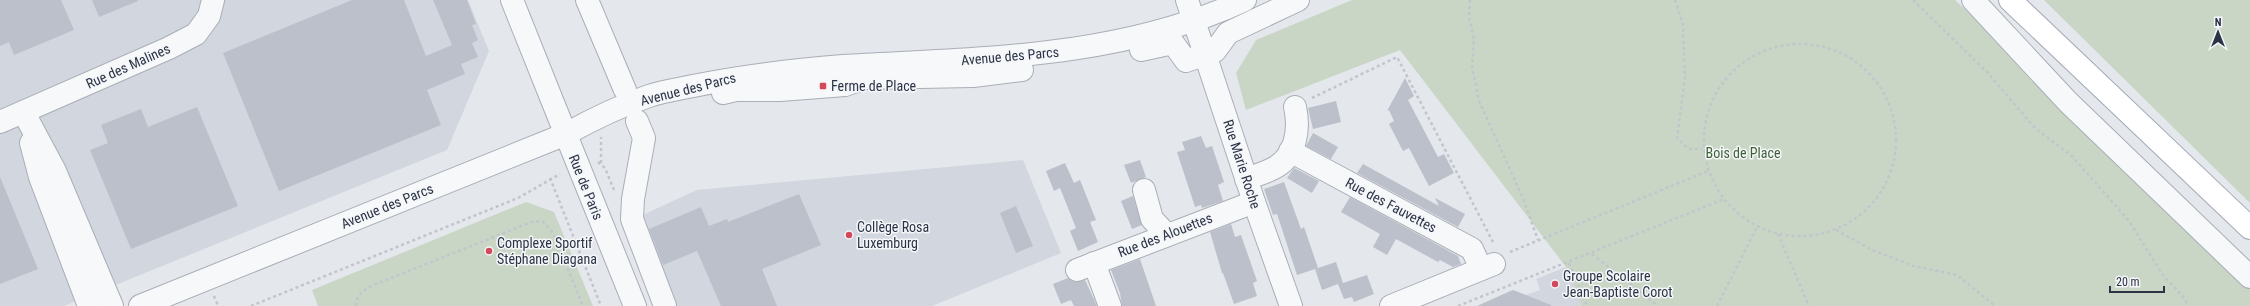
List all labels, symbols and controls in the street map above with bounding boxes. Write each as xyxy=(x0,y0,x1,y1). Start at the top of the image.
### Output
north arrow xyxy=(2198,12,2238,52)
text: N xyxy=(2215,16,2222,29)
street label: Rue des Malines xyxy=(83,40,173,92)
street label: Avenue des Parcs xyxy=(960,44,1060,68)
street label: Avenue des Parcs xyxy=(639,69,737,109)
place label: Ferme de Place xyxy=(831,78,917,94)
marker: Ferme de Place xyxy=(818,81,828,91)
street label: Rue Marie Roche xyxy=(1220,117,1264,211)
park label: Bois de Place xyxy=(1706,145,1781,161)
street label: Rue de Paris xyxy=(566,152,606,222)
street label: Rue des Fauvettes xyxy=(1343,174,1439,236)
street label: Avenue des Parcs xyxy=(339,180,435,232)
street label: Rue des Alouettes xyxy=(1115,210,1215,260)
place label: Collège Rosa Luxemburg xyxy=(857,219,929,251)
marker: Collège Rosa Luxemburg xyxy=(844,230,854,240)
place label: Complexe Sportif Stéphane Diagana xyxy=(497,235,597,267)
marker: Complexe Sportif Stéphane Diagana xyxy=(484,246,494,256)
place label: Groupe Scolaire Jean-Baptiste Corot xyxy=(1563,268,1672,300)
scale bar xyxy=(2110,268,2164,294)
text: 20 m xyxy=(2116,275,2140,289)
marker: Groupe Scolaire Jean-Baptiste Corot xyxy=(1550,279,1560,289)

